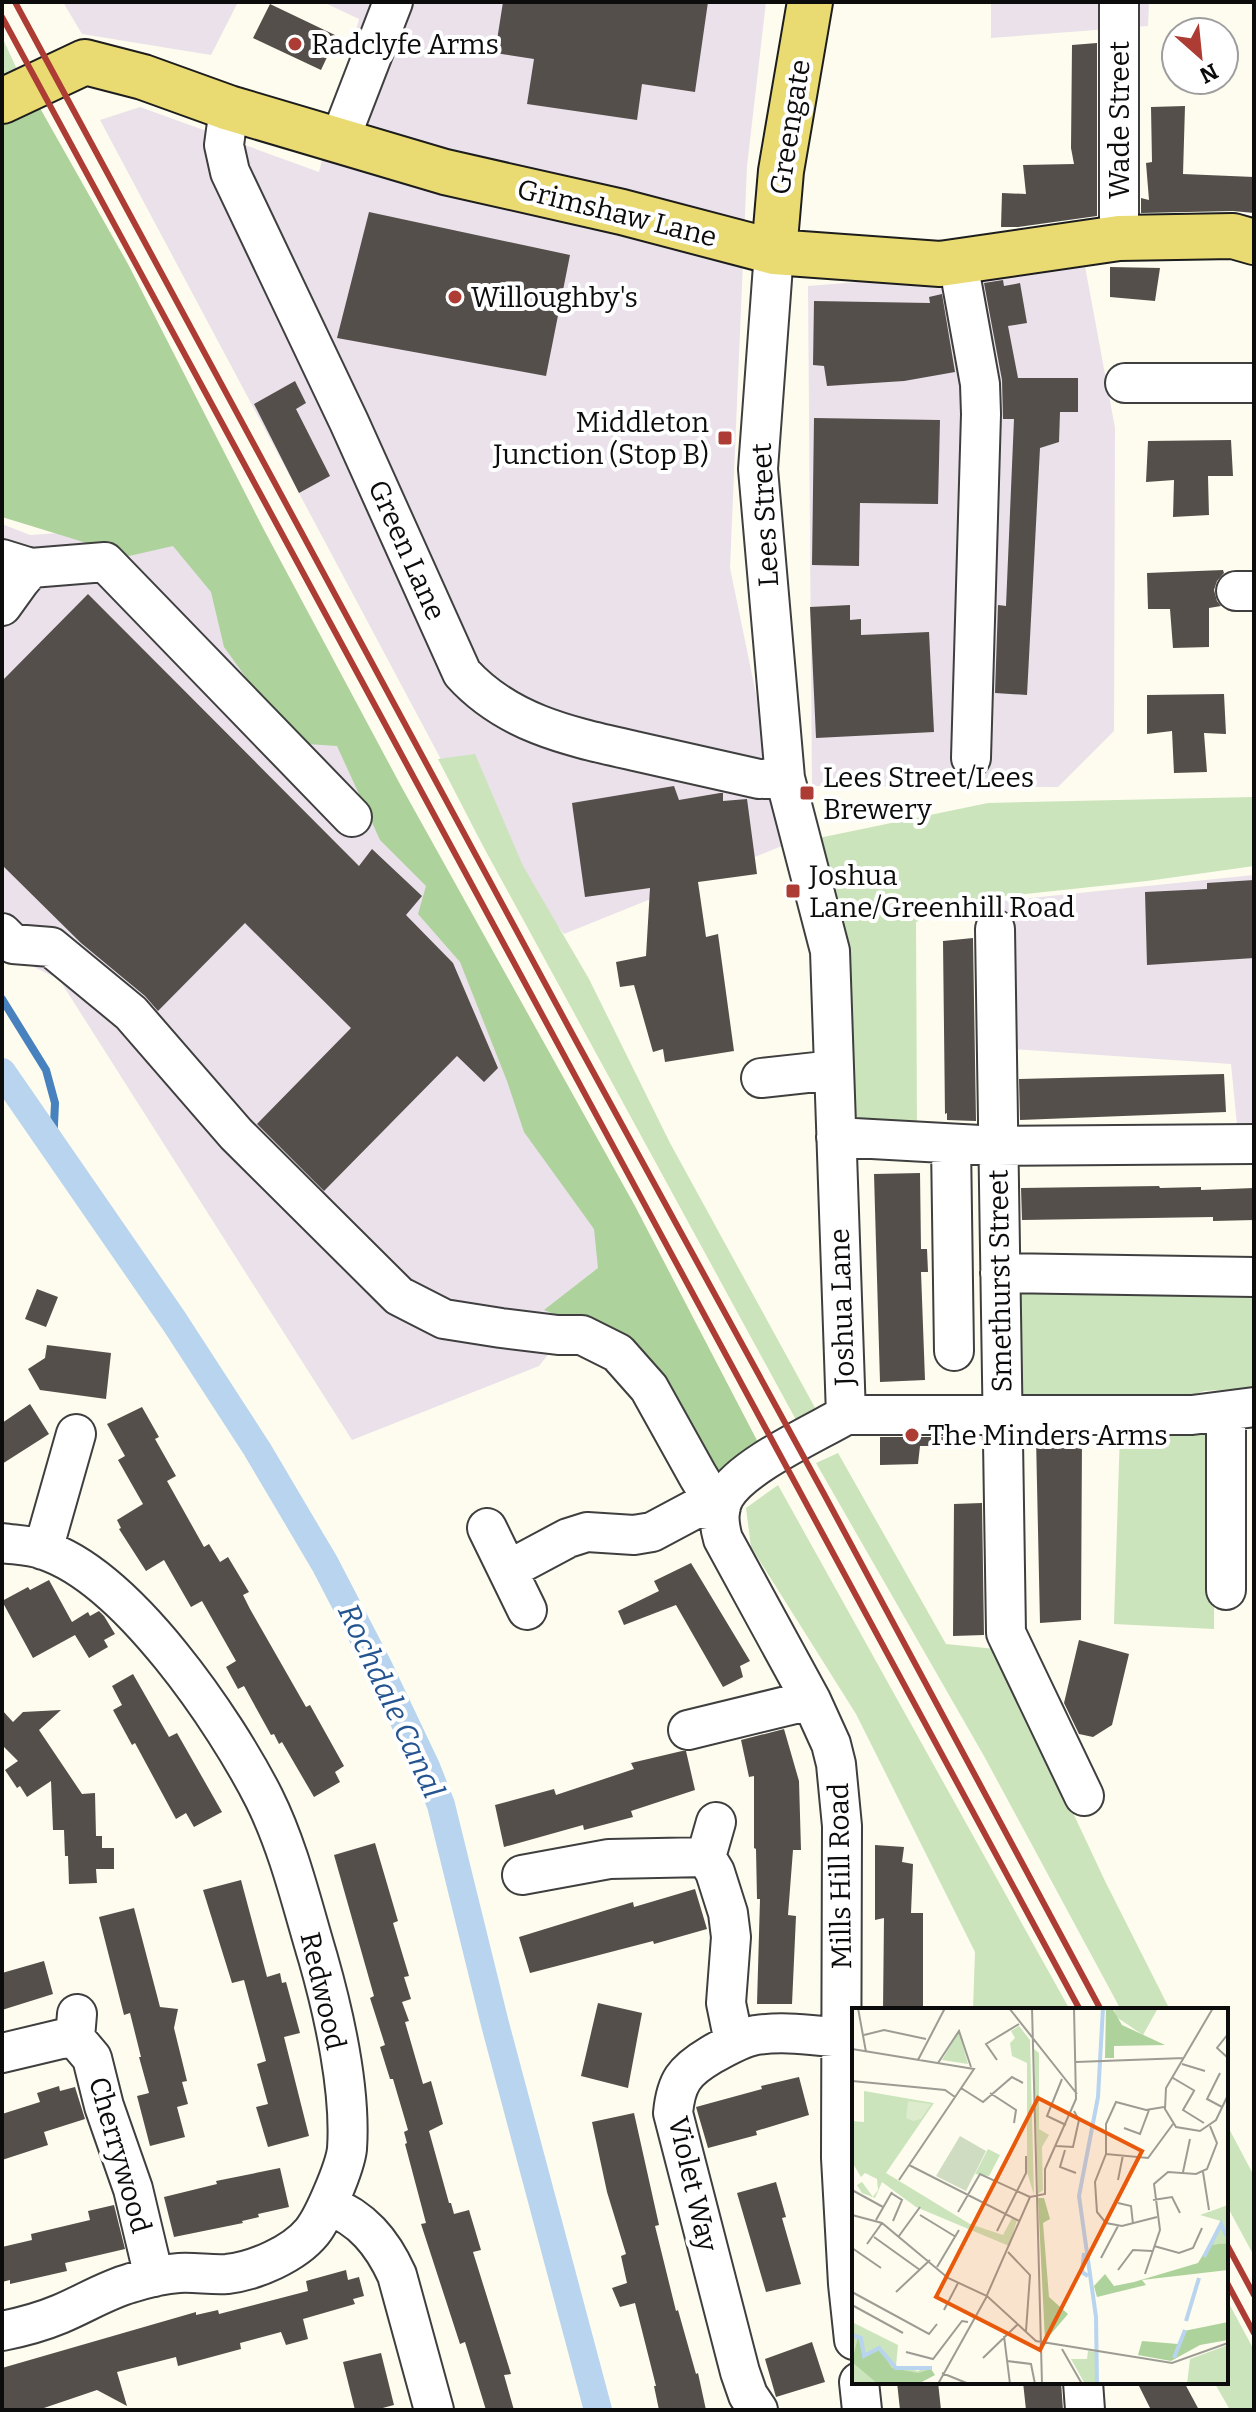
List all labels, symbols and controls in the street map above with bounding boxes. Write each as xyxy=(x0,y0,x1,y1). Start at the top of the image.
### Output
north arrow xyxy=(1160,16,1240,96)
place label: Radclyfe Arms xyxy=(311,28,499,61)
marker: Radclyfe Arms xyxy=(286,35,304,53)
street label: Wade Street xyxy=(1103,41,1136,199)
street label: Greengate xyxy=(763,57,817,197)
text: N xyxy=(1195,57,1223,89)
street label: Grimshaw Lane xyxy=(514,172,720,254)
place label: Willoughby's xyxy=(471,281,638,314)
marker: Willoughby's xyxy=(446,288,464,306)
place label: Middleton Junction (Stop B) xyxy=(492,406,709,471)
marker: Middleton Junction (Stop B) xyxy=(716,429,734,447)
street label: Lees Street xyxy=(745,442,785,588)
street label: Green Lane xyxy=(361,475,453,625)
place label: Lees Street/Lees Brewery xyxy=(823,761,1034,826)
marker: Lees Street/Lees Brewery xyxy=(798,784,816,802)
place label: Joshua Lane/Greenhill Road xyxy=(808,859,1075,924)
marker: Joshua Lane/Greenhill Road xyxy=(784,882,802,900)
street label: Smethurst Street xyxy=(982,1169,1018,1393)
street label: Joshua Lane xyxy=(823,1228,861,1387)
place label: The Minders Arms xyxy=(928,1419,1168,1452)
marker: The Minders Arms xyxy=(903,1426,921,1444)
water label: Rochdale Canal xyxy=(330,1598,452,1804)
street label: Mills Hill Road xyxy=(822,1782,858,1970)
street label: Redwood xyxy=(293,1929,353,2053)
inset map xyxy=(852,2008,1228,2384)
street label: Cherrywood xyxy=(82,2073,158,2237)
street label: Violet Way xyxy=(661,2113,725,2255)

